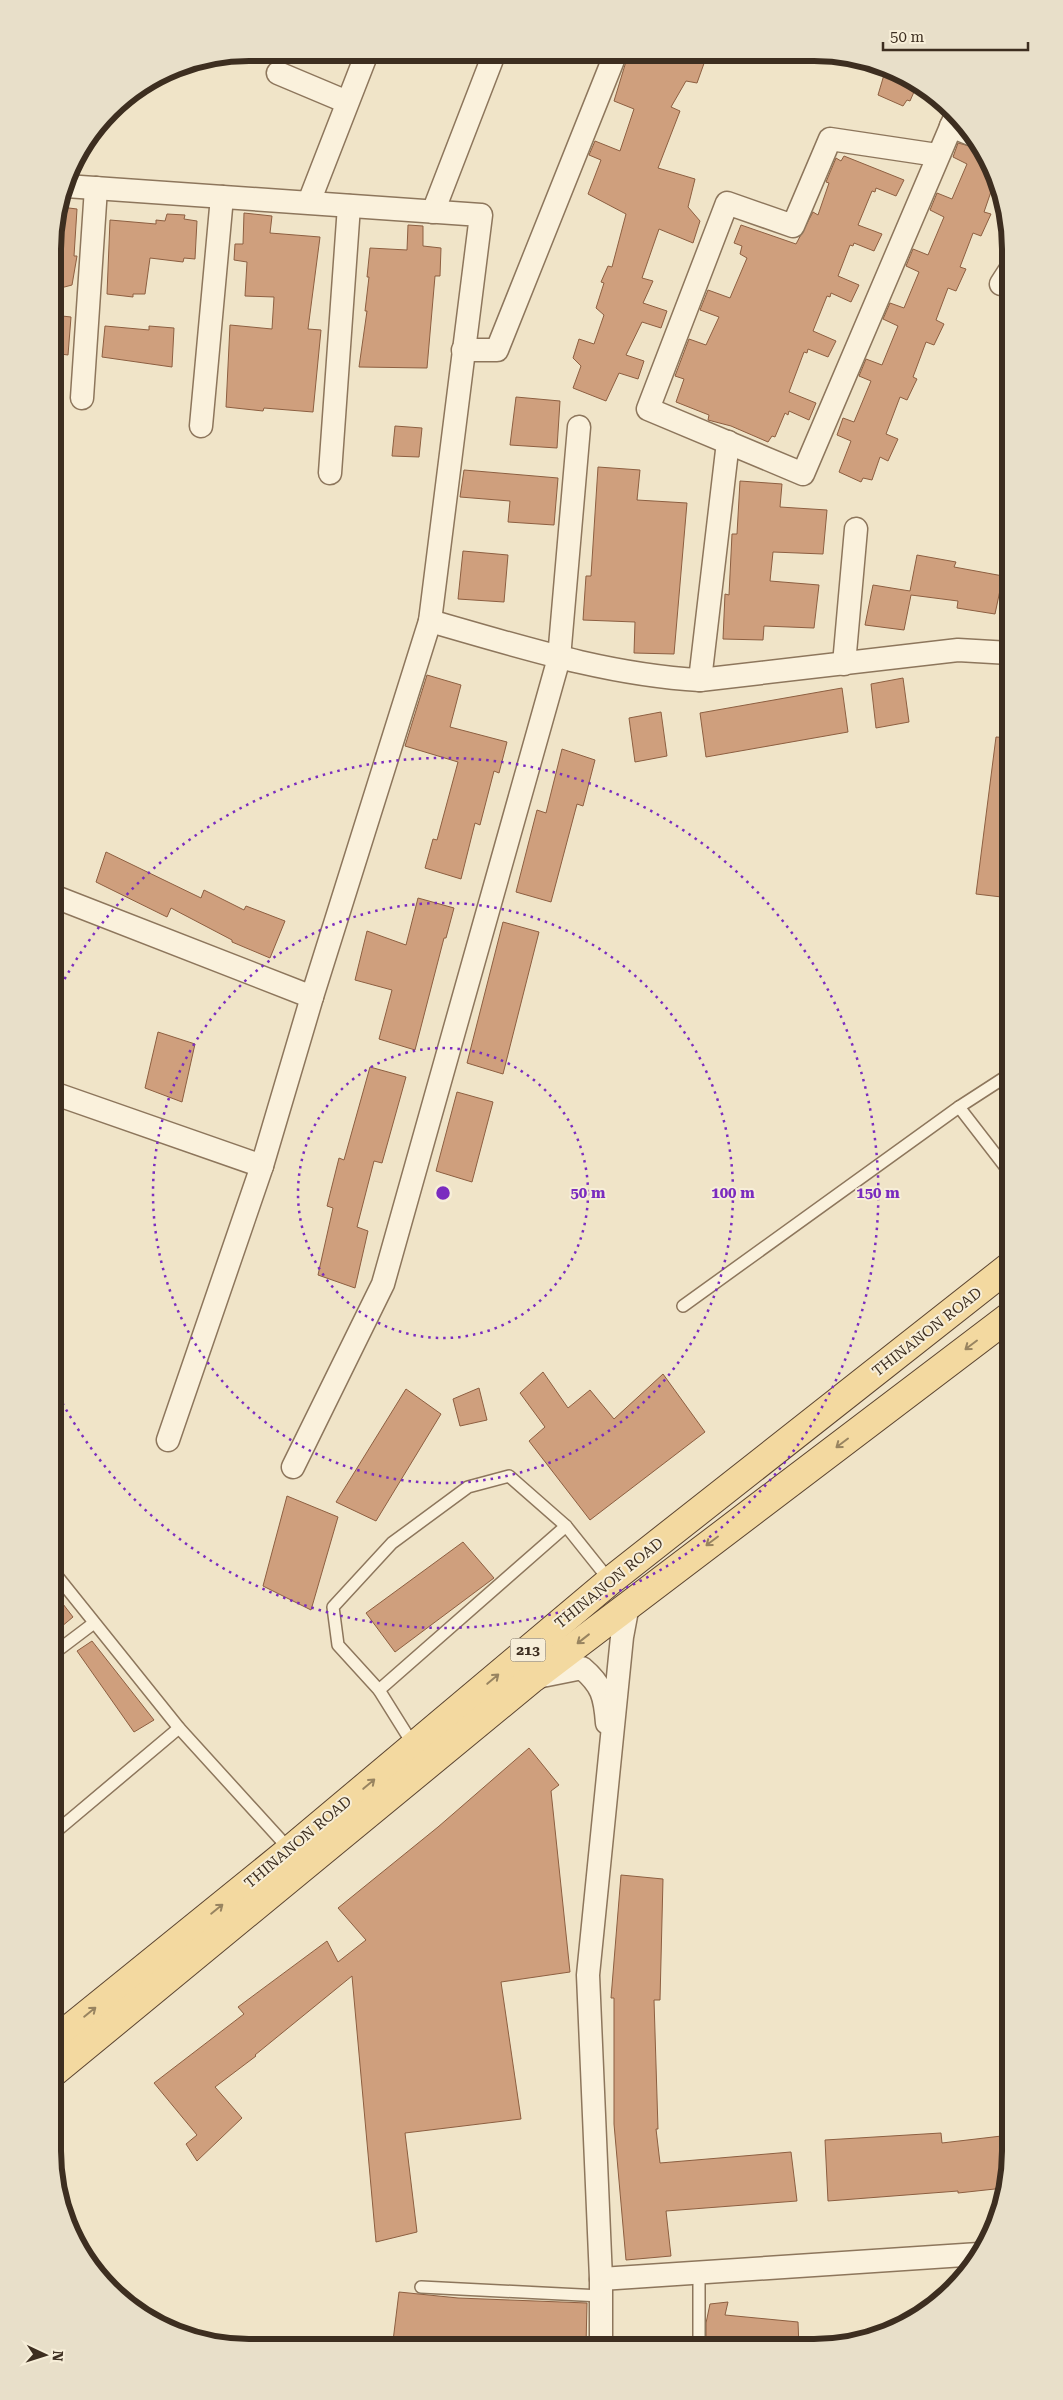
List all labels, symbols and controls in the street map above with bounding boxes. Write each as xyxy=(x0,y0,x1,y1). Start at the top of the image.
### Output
scale bar xyxy=(883,20,1028,52)
text: 50 m xyxy=(890,28,925,46)
centre of rings xyxy=(434,1184,452,1202)
text: 50 m xyxy=(570,1184,606,1202)
text: 100 m xyxy=(711,1184,755,1202)
text: 150 m xyxy=(856,1184,900,1202)
street label: THINANON ROAD xyxy=(869,1284,985,1380)
one-way arrow xyxy=(964,1340,978,1350)
one-way arrow xyxy=(835,1438,849,1448)
street label: THINANON ROAD xyxy=(551,1534,667,1632)
one-way arrow xyxy=(705,1536,719,1546)
one-way arrow xyxy=(577,1634,590,1645)
road number: 213 xyxy=(510,1638,546,1662)
one-way arrow xyxy=(487,1673,500,1684)
one-way arrow xyxy=(362,1778,375,1789)
street label: THINANON ROAD xyxy=(241,1792,355,1892)
one-way arrow xyxy=(210,1904,223,1915)
one-way arrow xyxy=(84,2006,97,2017)
north arrow xyxy=(20,2330,70,2380)
text: N xyxy=(50,2350,66,2362)

